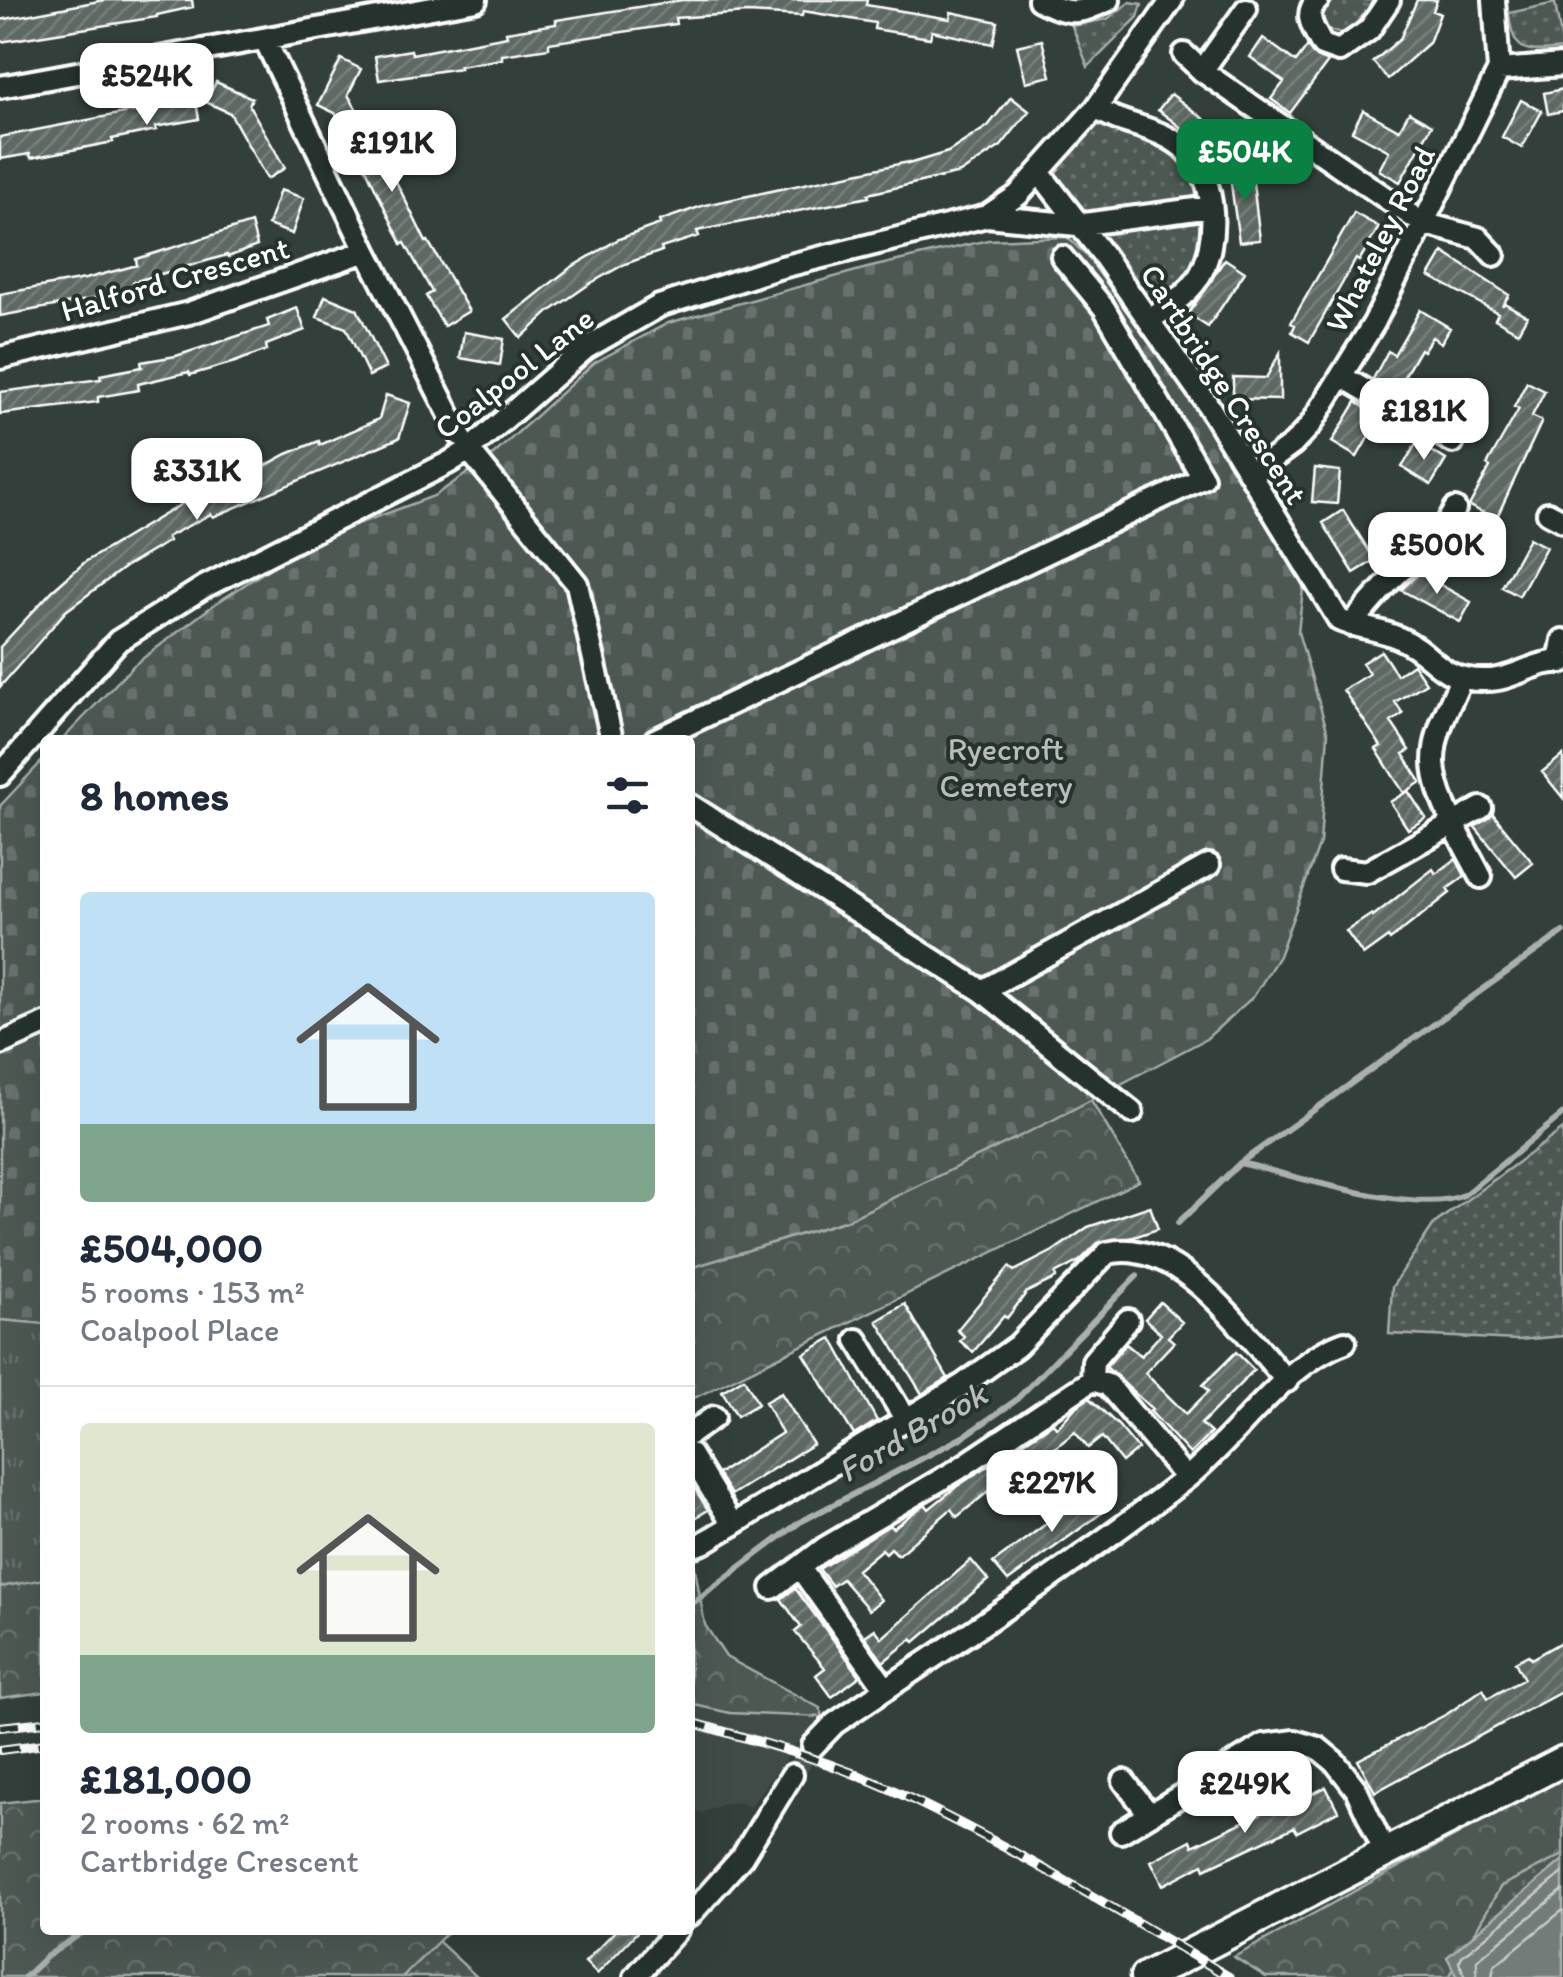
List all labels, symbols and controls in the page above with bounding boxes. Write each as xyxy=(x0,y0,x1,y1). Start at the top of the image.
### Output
pin: £524K xyxy=(77,43,217,128)
text: £524K xyxy=(102,56,192,94)
pin: £191K xyxy=(322,110,462,195)
pin: £504K xyxy=(1175,119,1315,204)
text: £191K xyxy=(350,123,434,161)
text: £504K xyxy=(1198,132,1292,170)
street label: Whateley Road xyxy=(1317,140,1443,338)
street label: Halford Crescent xyxy=(57,228,293,330)
street label: Cartbridge Crescent xyxy=(1132,257,1316,511)
street label: Coalpool Lane xyxy=(427,299,601,447)
pin: £181K xyxy=(1354,378,1494,463)
text: £181K xyxy=(1382,391,1466,429)
pin: £331K xyxy=(127,438,267,523)
text: £331K xyxy=(153,451,241,489)
pin: £500K xyxy=(1367,512,1507,597)
text: £500K xyxy=(1390,525,1484,563)
park label: Ryecroft Cemetery xyxy=(939,730,1073,805)
icon: filters xyxy=(600,768,655,823)
text: 8 homes xyxy=(80,770,229,821)
icon: home xyxy=(278,957,458,1137)
text: £504,000 xyxy=(80,1222,263,1273)
text: 5 rooms · 153 m² xyxy=(80,1273,305,1311)
text: Coalpool Place xyxy=(80,1311,280,1349)
water label: Ford Brook xyxy=(830,1372,996,1491)
pin: £227K xyxy=(982,1450,1122,1535)
text: £227K xyxy=(1008,1463,1096,1501)
icon: home xyxy=(278,1488,458,1668)
pin: £249K xyxy=(1175,1751,1315,1836)
text: £181,000 xyxy=(80,1753,252,1804)
text: £249K xyxy=(1200,1764,1290,1802)
text: 2 rooms · 62 m² xyxy=(80,1804,289,1842)
text: Cartbridge Crescent xyxy=(80,1842,358,1880)

